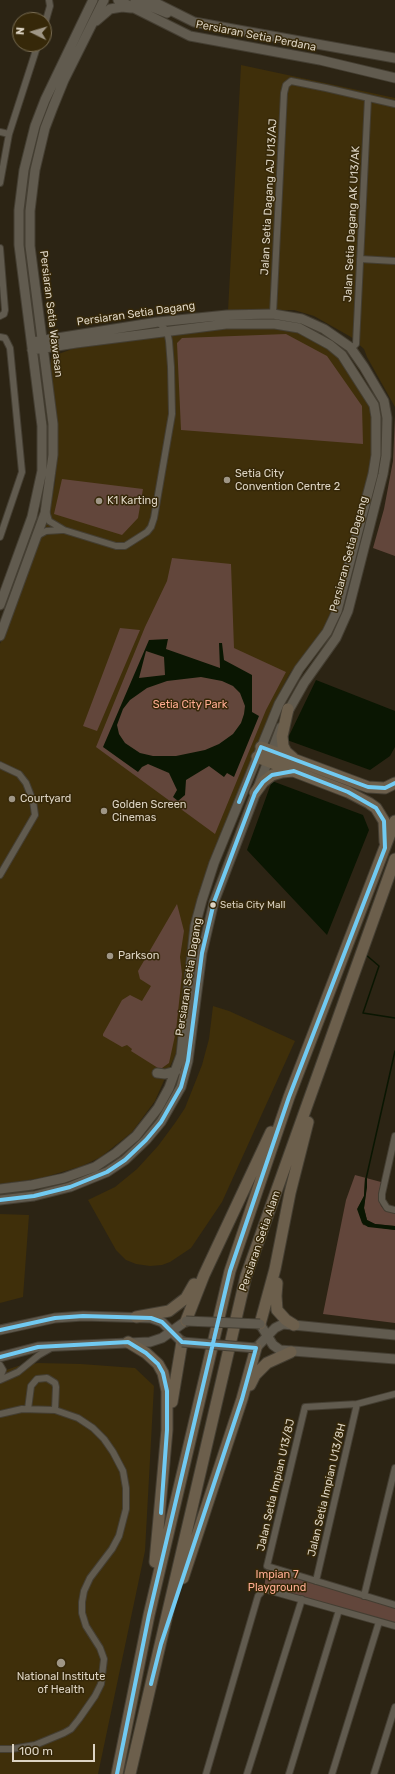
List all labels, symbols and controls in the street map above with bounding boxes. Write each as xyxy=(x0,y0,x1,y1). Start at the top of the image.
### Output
north arrow xyxy=(12,12,52,52)
street label: Persiaran Setia Perdana xyxy=(195,18,317,54)
text: N xyxy=(14,26,27,36)
street label: Jalan Setia Dagang AJ U13/AJ xyxy=(258,118,280,276)
street label: Jalan Setia Dagang AK U13/AK xyxy=(341,146,363,302)
street label: Persiaran Setia Wawasan xyxy=(37,250,65,378)
street label: Persiaran Setia Dagang xyxy=(76,299,196,329)
place label: Setia City Convention Centre 2 xyxy=(235,467,340,493)
marker: Setia City Convention Centre 2 xyxy=(222,475,232,485)
place label: K1 Karting xyxy=(107,494,158,508)
street label: Persiaran Setia Dagang xyxy=(327,495,371,613)
marker: K1 Karting xyxy=(94,496,104,506)
park label: Setia City Park xyxy=(153,698,227,712)
place label: Courtyard xyxy=(20,792,71,806)
marker: Courtyard xyxy=(7,794,17,804)
place label: Golden Screen Cinemas xyxy=(112,798,187,824)
marker: Golden Screen Cinemas xyxy=(99,806,109,816)
place label: Setia City Mall xyxy=(220,899,285,911)
marker: Setia City Mall xyxy=(208,900,218,910)
street label: Persiaran Setia Dagang xyxy=(173,917,205,1037)
place label: Parkson xyxy=(118,949,159,963)
marker: Parkson xyxy=(105,951,115,961)
street label: Persiaran Setia Alam xyxy=(237,1189,283,1293)
street label: Jalan Setia Impian U13/8J xyxy=(254,1418,298,1552)
street label: Jalan Setia Impian U13/8H xyxy=(305,1422,349,1558)
park label: Impian 7 Playground xyxy=(248,1568,306,1594)
marker: National Institute of Health xyxy=(55,1657,67,1669)
place label: National Institute of Health xyxy=(17,1670,105,1696)
scale bar xyxy=(14,1736,97,1762)
text: 100 m xyxy=(19,1744,53,1758)

